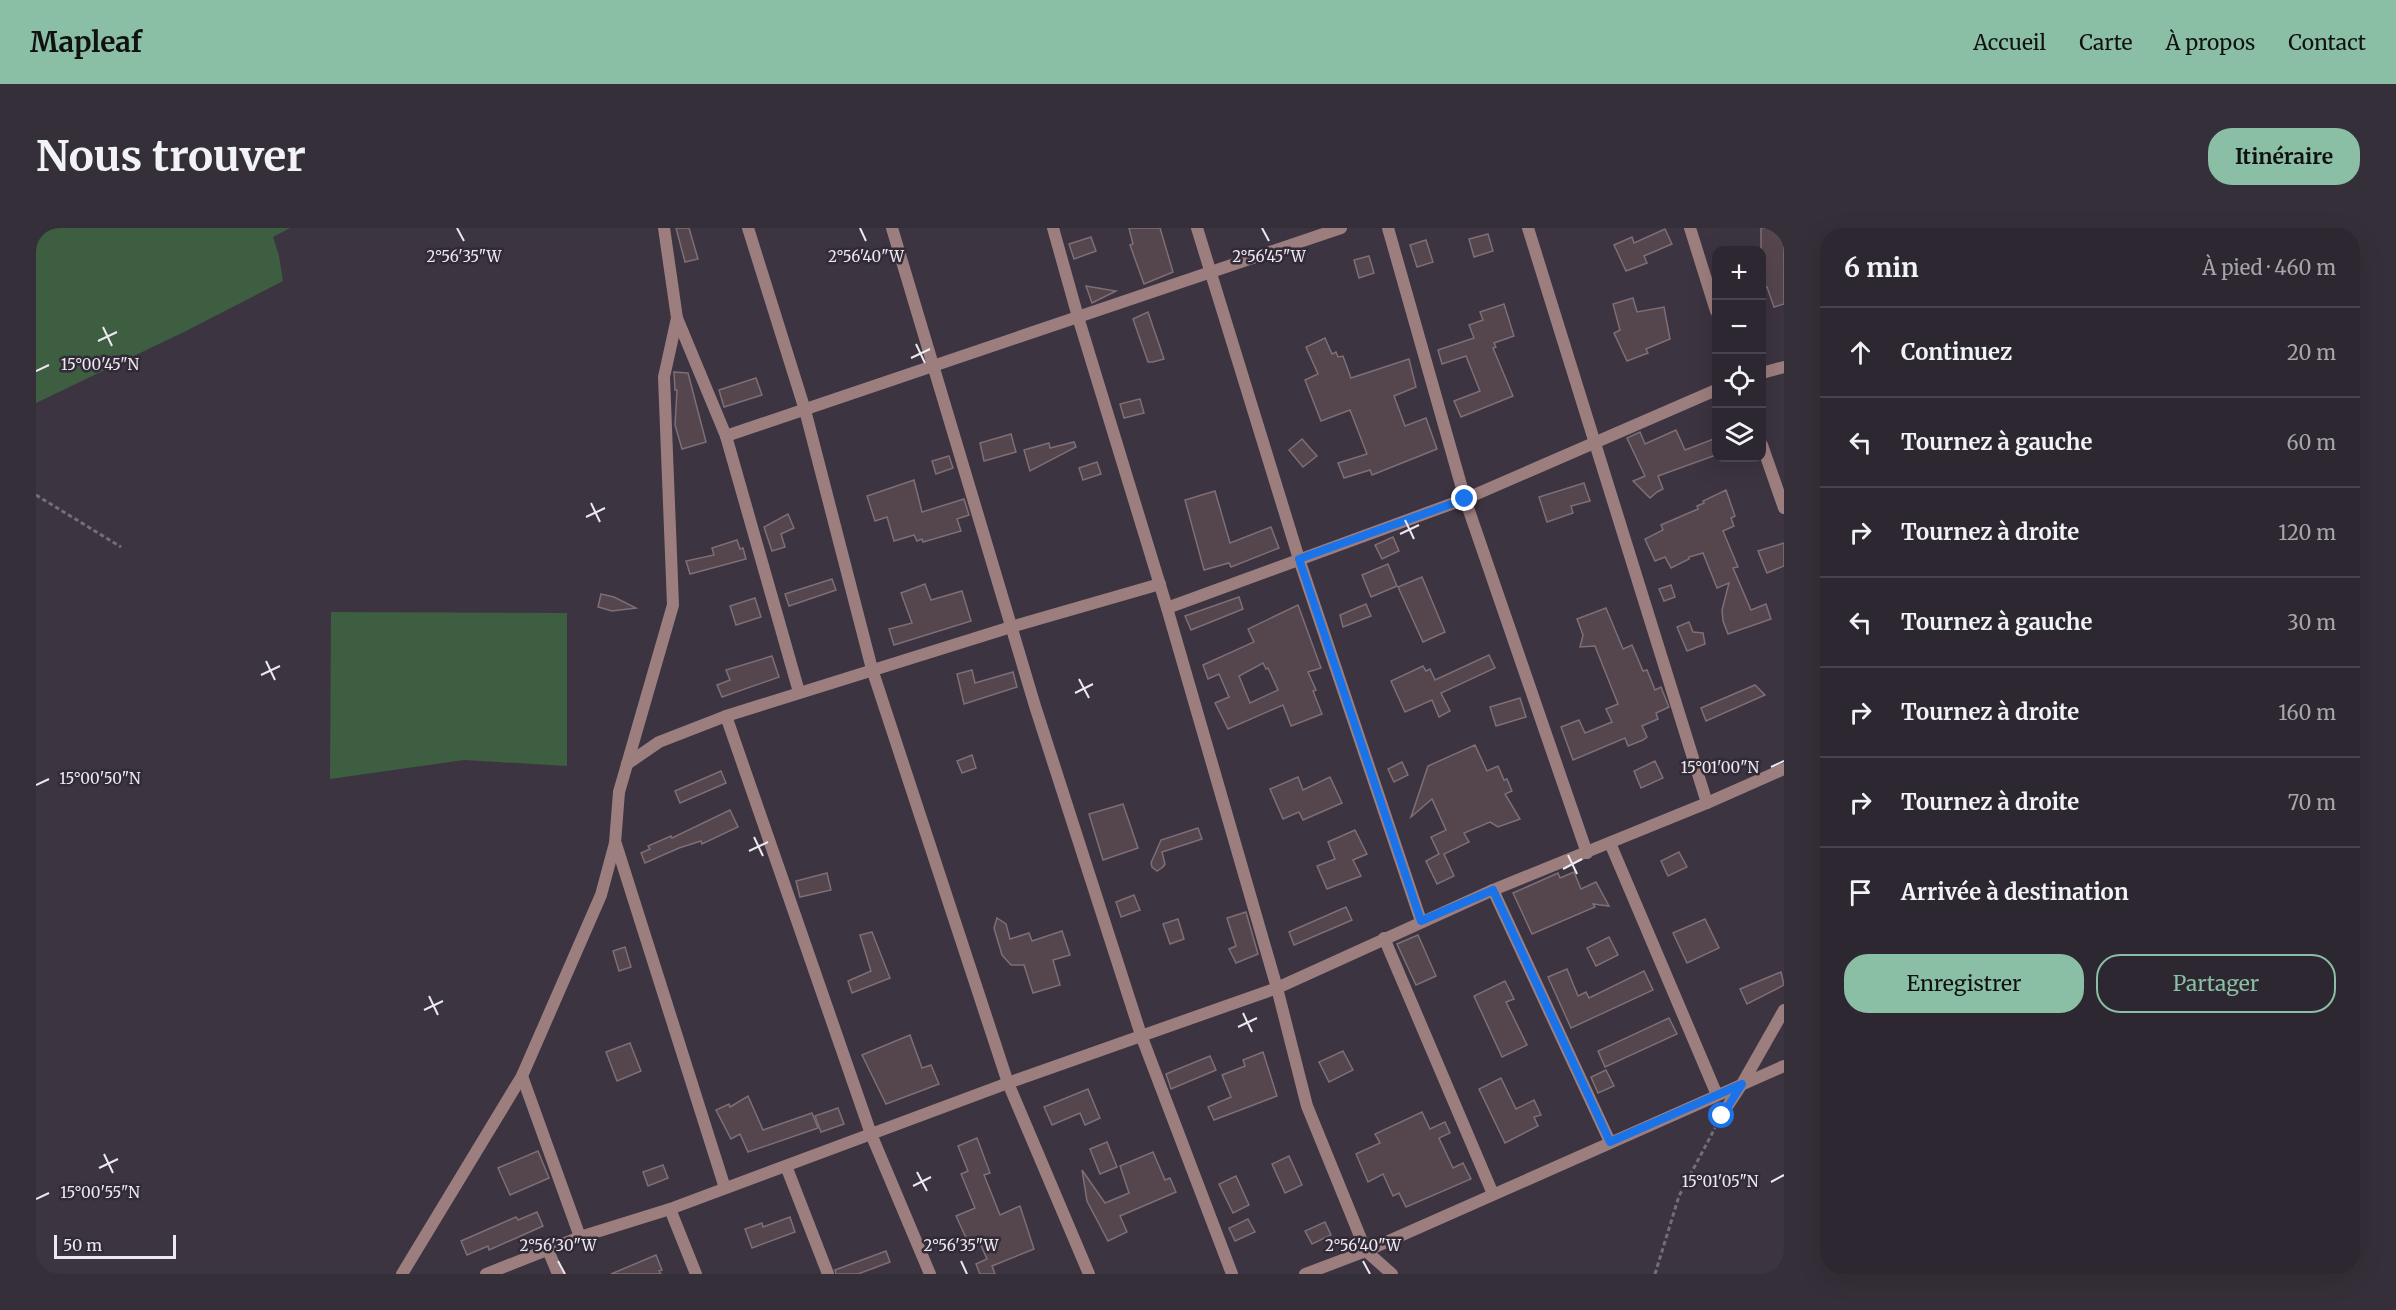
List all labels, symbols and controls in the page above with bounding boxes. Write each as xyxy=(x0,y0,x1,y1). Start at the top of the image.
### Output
text: Mapleaf xyxy=(30,24,142,60)
text: Accueil xyxy=(1973,29,2046,56)
text: Carte xyxy=(2079,29,2133,56)
text: À propos xyxy=(2166,29,2255,56)
text: Contact xyxy=(2288,29,2366,56)
button: Itinéraire xyxy=(2208,128,2360,185)
text: Nous trouver xyxy=(36,130,306,182)
map controls xyxy=(1712,246,1766,462)
button: + xyxy=(1712,246,1766,300)
text: 2°56'35"W xyxy=(427,247,503,266)
text: 2°56'40"W xyxy=(828,247,905,266)
text: 2°56'45"W xyxy=(1232,247,1307,266)
text: 6 min xyxy=(1844,251,1919,284)
text: À pied · 460 m xyxy=(2202,255,2336,280)
button: − xyxy=(1712,300,1766,354)
icon: ahead xyxy=(1844,336,1877,369)
text: Continuez xyxy=(1901,338,2012,366)
text: 20 m xyxy=(2287,340,2336,365)
button: locate xyxy=(1712,354,1766,408)
text: 15°00'45"N xyxy=(61,355,140,374)
button: layers xyxy=(1712,408,1766,462)
icon: left xyxy=(1844,426,1877,459)
text: Tournez à gauche xyxy=(1901,428,2092,456)
text: 60 m xyxy=(2286,430,2336,455)
route end xyxy=(1451,485,1477,511)
icon: right xyxy=(1844,516,1877,549)
text: Tournez à droite xyxy=(1901,518,2079,546)
text: 120 m xyxy=(2278,520,2336,545)
icon: left xyxy=(1844,606,1877,639)
text: Tournez à gauche xyxy=(1901,608,2092,636)
text: 30 m xyxy=(2287,610,2336,635)
icon: right xyxy=(1844,696,1877,729)
text: Tournez à droite xyxy=(1901,698,2079,726)
text: 160 m xyxy=(2278,700,2336,725)
text: 15°01'00"N xyxy=(1681,758,1760,777)
text: 15°00'50"N xyxy=(59,769,141,788)
icon: right xyxy=(1844,786,1877,819)
text: Tournez à droite xyxy=(1901,788,2079,816)
text: 70 m xyxy=(2288,790,2336,815)
icon: arrive xyxy=(1844,876,1877,909)
text: Arrivée à destination xyxy=(1901,878,2129,906)
button: Enregistrer xyxy=(1844,954,2084,1013)
button: Partager xyxy=(2096,954,2336,1013)
route start xyxy=(1708,1102,1734,1128)
text: 15°01'05"N xyxy=(1682,1172,1759,1191)
text: 15°00'55"N xyxy=(60,1183,140,1202)
scale bar xyxy=(54,1232,176,1260)
text: 50 m xyxy=(63,1235,102,1255)
text: 2°56'30"W xyxy=(520,1236,597,1255)
text: 2°56'35"W xyxy=(924,1236,1000,1255)
text: 2°56'40"W xyxy=(1325,1236,1402,1255)

